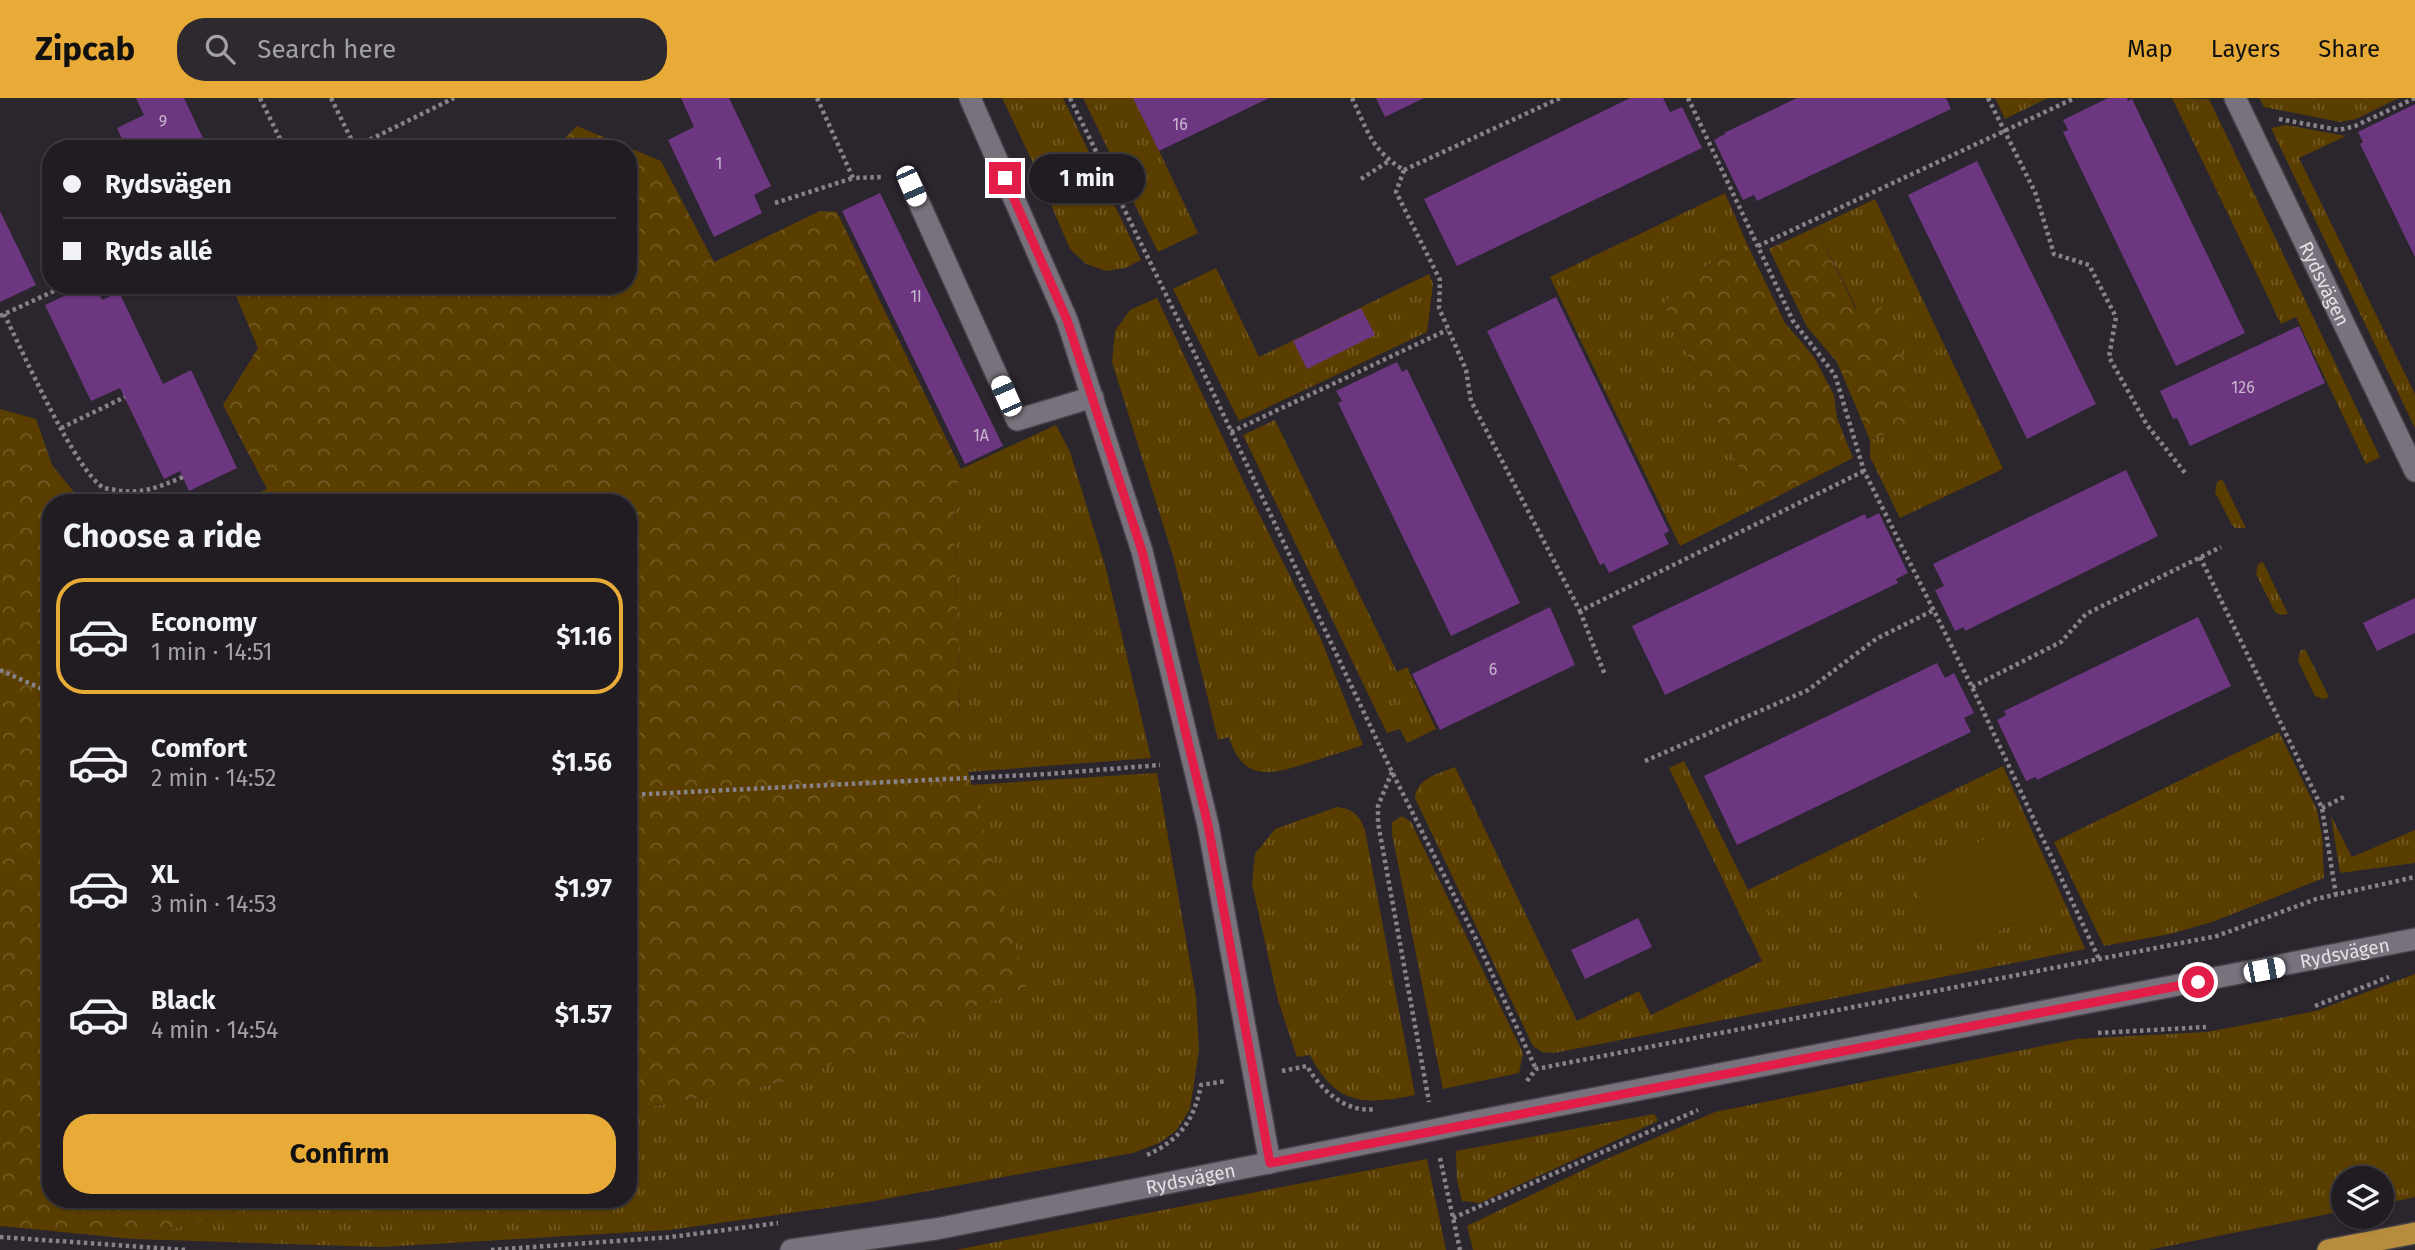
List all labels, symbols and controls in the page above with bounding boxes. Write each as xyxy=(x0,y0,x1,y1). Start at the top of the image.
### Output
search box xyxy=(177,18,667,81)
text: Zipcab xyxy=(35,29,135,69)
icon: search xyxy=(201,30,239,68)
text: Search here xyxy=(257,34,396,65)
text: Map xyxy=(2127,35,2173,63)
text: Layers xyxy=(2211,35,2280,63)
text: Share xyxy=(2318,35,2380,63)
house number: 9 xyxy=(159,112,167,131)
house number: 16 xyxy=(1172,115,1188,134)
house number: 1 xyxy=(716,154,722,173)
callout: 1 min xyxy=(1030,154,1145,202)
route end xyxy=(989,162,1021,194)
car xyxy=(893,163,930,209)
text: 1 min xyxy=(1059,164,1115,192)
text: Rydsvägen xyxy=(105,169,232,200)
text: Ryds allé xyxy=(105,236,212,267)
street label: Rydsvägen xyxy=(2294,238,2354,330)
house number: 1I xyxy=(910,287,922,306)
car xyxy=(988,373,1025,419)
house number: 126 xyxy=(2231,378,2255,397)
house number: 1A xyxy=(973,426,990,445)
text: Choose a ride xyxy=(63,517,261,555)
icon: car xyxy=(67,605,130,668)
text: Economy xyxy=(151,607,257,638)
text: $1.16 xyxy=(556,621,612,652)
text: 1 min · 14:51 xyxy=(151,638,273,666)
house number: 6 xyxy=(1489,660,1497,679)
icon: car xyxy=(67,731,130,794)
text: Comfort xyxy=(151,733,247,764)
text: $1.56 xyxy=(551,747,612,778)
text: 2 min · 14:52 xyxy=(151,764,276,792)
icon: car xyxy=(67,857,130,920)
text: XL xyxy=(151,859,179,890)
text: $1.97 xyxy=(555,873,612,904)
text: 3 min · 14:53 xyxy=(151,890,277,918)
street label: Rydsvägen xyxy=(2298,933,2392,973)
car xyxy=(2242,956,2287,984)
route start xyxy=(2182,966,2214,998)
icon: car xyxy=(67,983,130,1046)
text: Black xyxy=(151,985,216,1016)
text: $1.57 xyxy=(555,999,612,1030)
text: 4 min · 14:54 xyxy=(151,1016,278,1044)
button: Confirm xyxy=(63,1114,616,1194)
street label: Rydsvägen xyxy=(1144,1159,1237,1199)
map controls xyxy=(2331,1166,2394,1229)
button: layers xyxy=(2331,1166,2394,1229)

